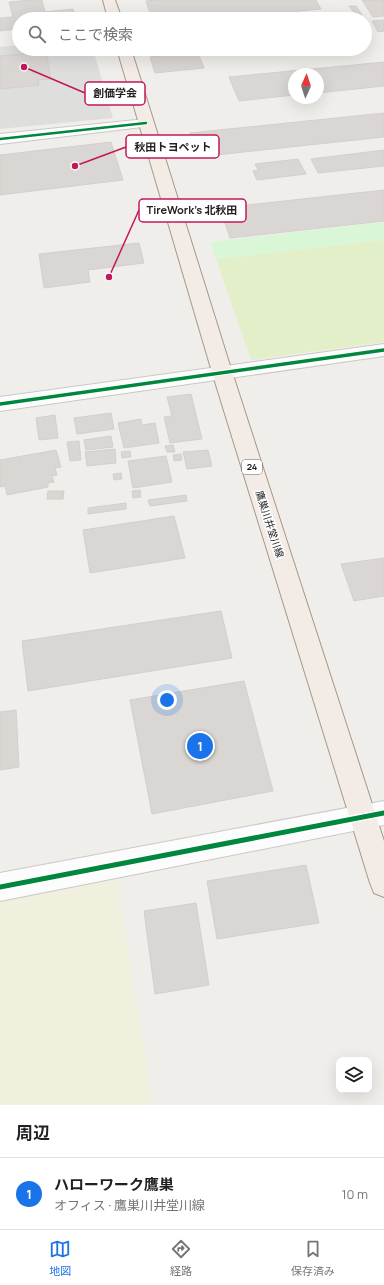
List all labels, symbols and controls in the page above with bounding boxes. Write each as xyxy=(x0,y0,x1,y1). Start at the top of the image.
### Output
search box xyxy=(12,12,372,56)
icon: search xyxy=(26,23,48,45)
text: ここで検索 xyxy=(58,24,133,45)
north arrow xyxy=(288,68,324,104)
callout: 創価学会 xyxy=(85,82,145,105)
text: 創価学会 xyxy=(93,85,137,100)
callout: 秋田トヨペット xyxy=(126,135,219,158)
text: 秋田トヨペット xyxy=(135,139,212,154)
callout: TireWork's 北秋田 xyxy=(139,199,246,222)
text: TireWork's 北秋田 xyxy=(147,202,237,217)
road number: 24 xyxy=(242,460,262,474)
street label: 鷹巣川井堂川線 xyxy=(253,489,287,559)
your location xyxy=(157,690,177,710)
pin: 1 xyxy=(187,731,213,761)
map controls xyxy=(336,1057,372,1093)
button: layers xyxy=(336,1057,372,1093)
text: 周辺 xyxy=(16,1121,50,1144)
text: ハローワーク鷹巣 xyxy=(54,1174,174,1195)
text: 1 xyxy=(26,1185,32,1203)
text: 10 m xyxy=(341,1185,368,1203)
text: オフィス · 鷹巣川井堂川線 xyxy=(54,1196,205,1214)
tab: 地図 xyxy=(49,1238,71,1278)
tab: 経路 xyxy=(170,1238,192,1278)
tab: 保存済み xyxy=(291,1238,335,1278)

